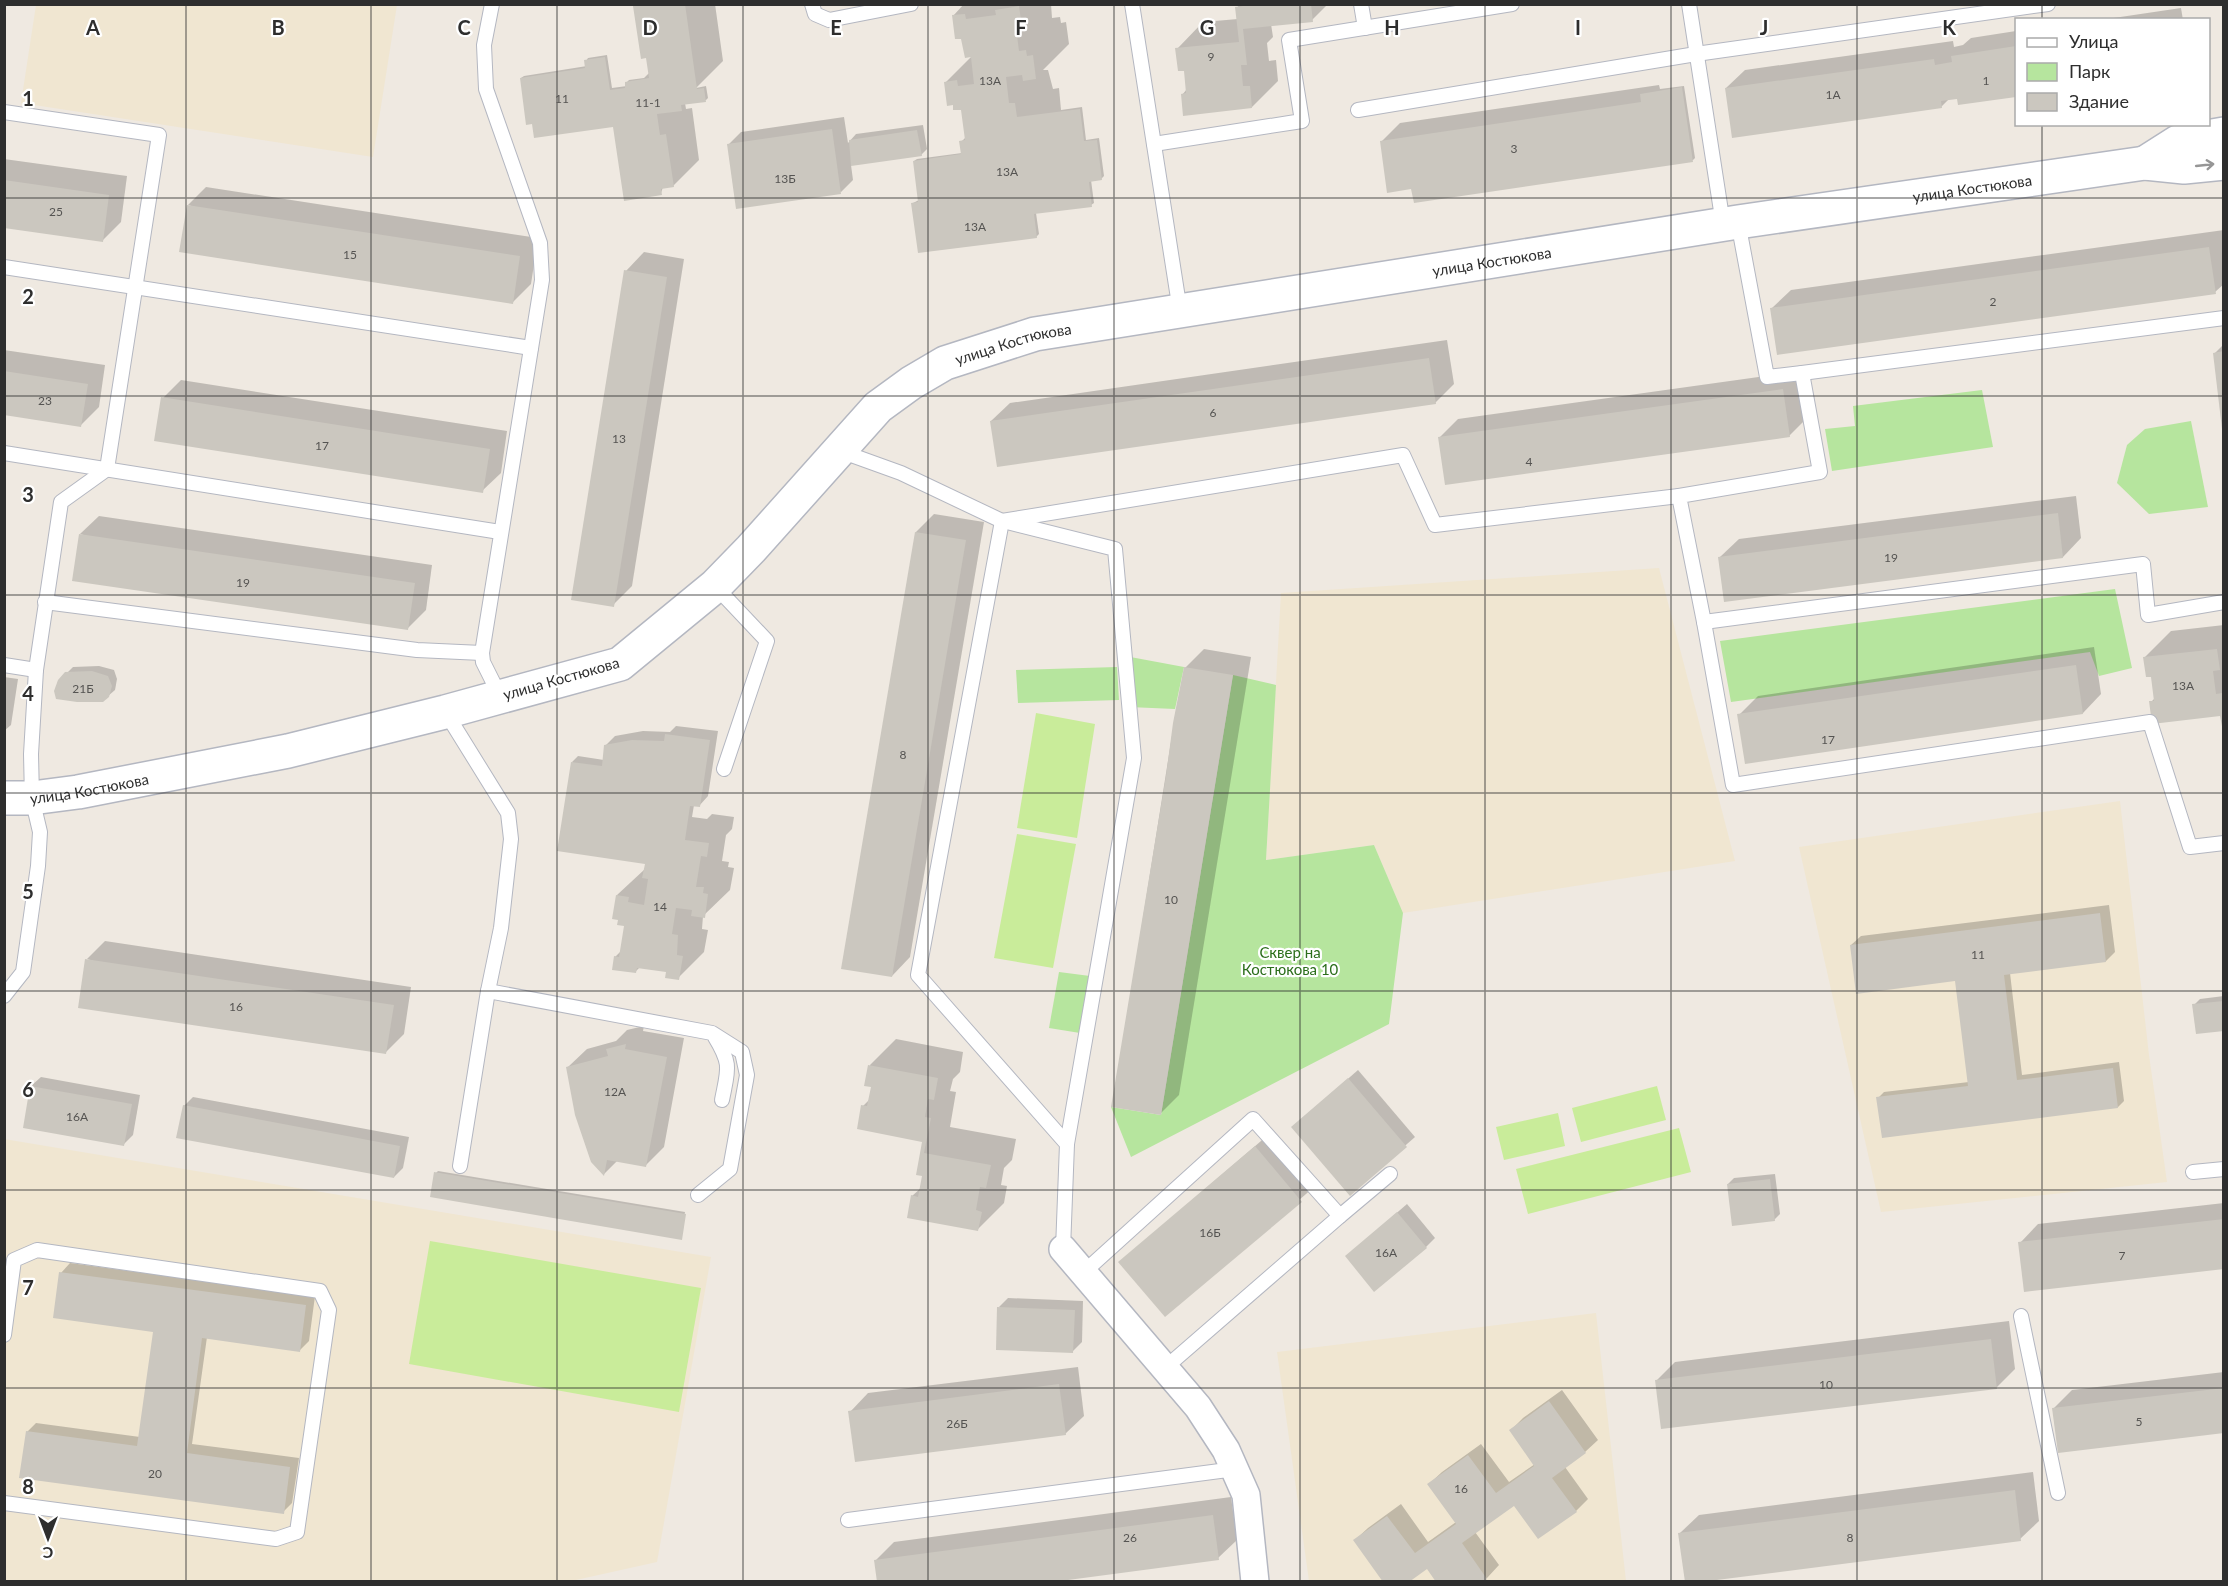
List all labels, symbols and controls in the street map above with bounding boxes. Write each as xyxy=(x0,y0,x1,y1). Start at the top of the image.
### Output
text: A xyxy=(85,15,100,39)
text: B xyxy=(271,15,285,39)
text: C xyxy=(457,15,471,39)
text: D xyxy=(642,15,658,39)
text: E xyxy=(830,15,842,39)
text: F xyxy=(1015,15,1027,39)
text: G xyxy=(1200,15,1214,39)
text: H xyxy=(1384,15,1400,39)
text: I xyxy=(1575,15,1581,39)
text: J xyxy=(1760,15,1768,39)
text: K xyxy=(1942,15,1956,39)
legend xyxy=(2015,18,2210,126)
text: Улица xyxy=(2069,30,2119,52)
house number: 9 xyxy=(1208,49,1215,64)
text: Парк xyxy=(2069,60,2111,82)
house number: 13А xyxy=(979,73,1002,88)
house number: 1 xyxy=(1983,73,1990,88)
text: 1 xyxy=(22,86,34,110)
house number: 1А xyxy=(1825,87,1841,102)
text: Здание xyxy=(2069,90,2129,112)
house number: 11 xyxy=(555,91,569,106)
house number: 11-1 xyxy=(635,95,661,110)
house number: 3 xyxy=(1511,141,1518,156)
one-way arrow xyxy=(2195,159,2215,170)
house number: 13А xyxy=(996,164,1019,179)
house number: 13Б xyxy=(774,171,796,186)
street label: улица Костюкова xyxy=(1911,171,2033,206)
house number: 25 xyxy=(49,204,63,219)
house number: 13А xyxy=(964,219,987,234)
street label: улица Костюкова xyxy=(1431,243,1553,280)
house number: 15 xyxy=(343,247,357,262)
text: 2 xyxy=(22,284,34,308)
house number: 2 xyxy=(1990,294,1997,309)
street label: улица Костюкова xyxy=(953,319,1073,368)
house number: 23 xyxy=(38,393,52,408)
house number: 6 xyxy=(1210,405,1217,420)
house number: 13 xyxy=(612,431,626,446)
house number: 17 xyxy=(315,438,329,453)
house number: 4 xyxy=(1526,454,1533,469)
text: 3 xyxy=(22,482,34,506)
house number: 19 xyxy=(1884,550,1898,565)
house number: 19 xyxy=(236,575,250,590)
street label: улица Костюкова xyxy=(501,653,621,703)
house number: 13А xyxy=(2172,678,2195,693)
text: 4 xyxy=(22,681,34,705)
house number: 21Б xyxy=(72,681,94,696)
house number: 17 xyxy=(1821,732,1835,747)
house number: 8 xyxy=(900,747,907,762)
street label: улица Костюкова xyxy=(29,769,150,807)
text: 5 xyxy=(22,879,34,903)
house number: 10 xyxy=(1164,892,1178,907)
house number: 14 xyxy=(653,899,667,914)
park label: Сквер на Костюкова 10 xyxy=(1242,943,1339,978)
house number: 11 xyxy=(1971,947,1985,962)
house number: 16 xyxy=(229,999,243,1014)
text: 6 xyxy=(22,1077,34,1101)
house number: 12А xyxy=(604,1084,627,1099)
house number: 16А xyxy=(66,1109,89,1124)
house number: 16Б xyxy=(1199,1225,1221,1240)
house number: 16А xyxy=(1375,1245,1398,1260)
house number: 7 xyxy=(2119,1248,2126,1263)
text: 7 xyxy=(22,1275,34,1299)
house number: 10 xyxy=(1819,1377,1833,1392)
house number: 5 xyxy=(2136,1414,2143,1429)
house number: 26Б xyxy=(946,1416,968,1431)
house number: 20 xyxy=(148,1466,162,1481)
text: 8 xyxy=(22,1474,34,1498)
house number: 16 xyxy=(1454,1481,1468,1496)
north arrow xyxy=(18,1508,78,1568)
house number: 26 xyxy=(1123,1530,1137,1545)
house number: 8 xyxy=(1847,1530,1854,1545)
text: С xyxy=(42,1544,53,1563)

